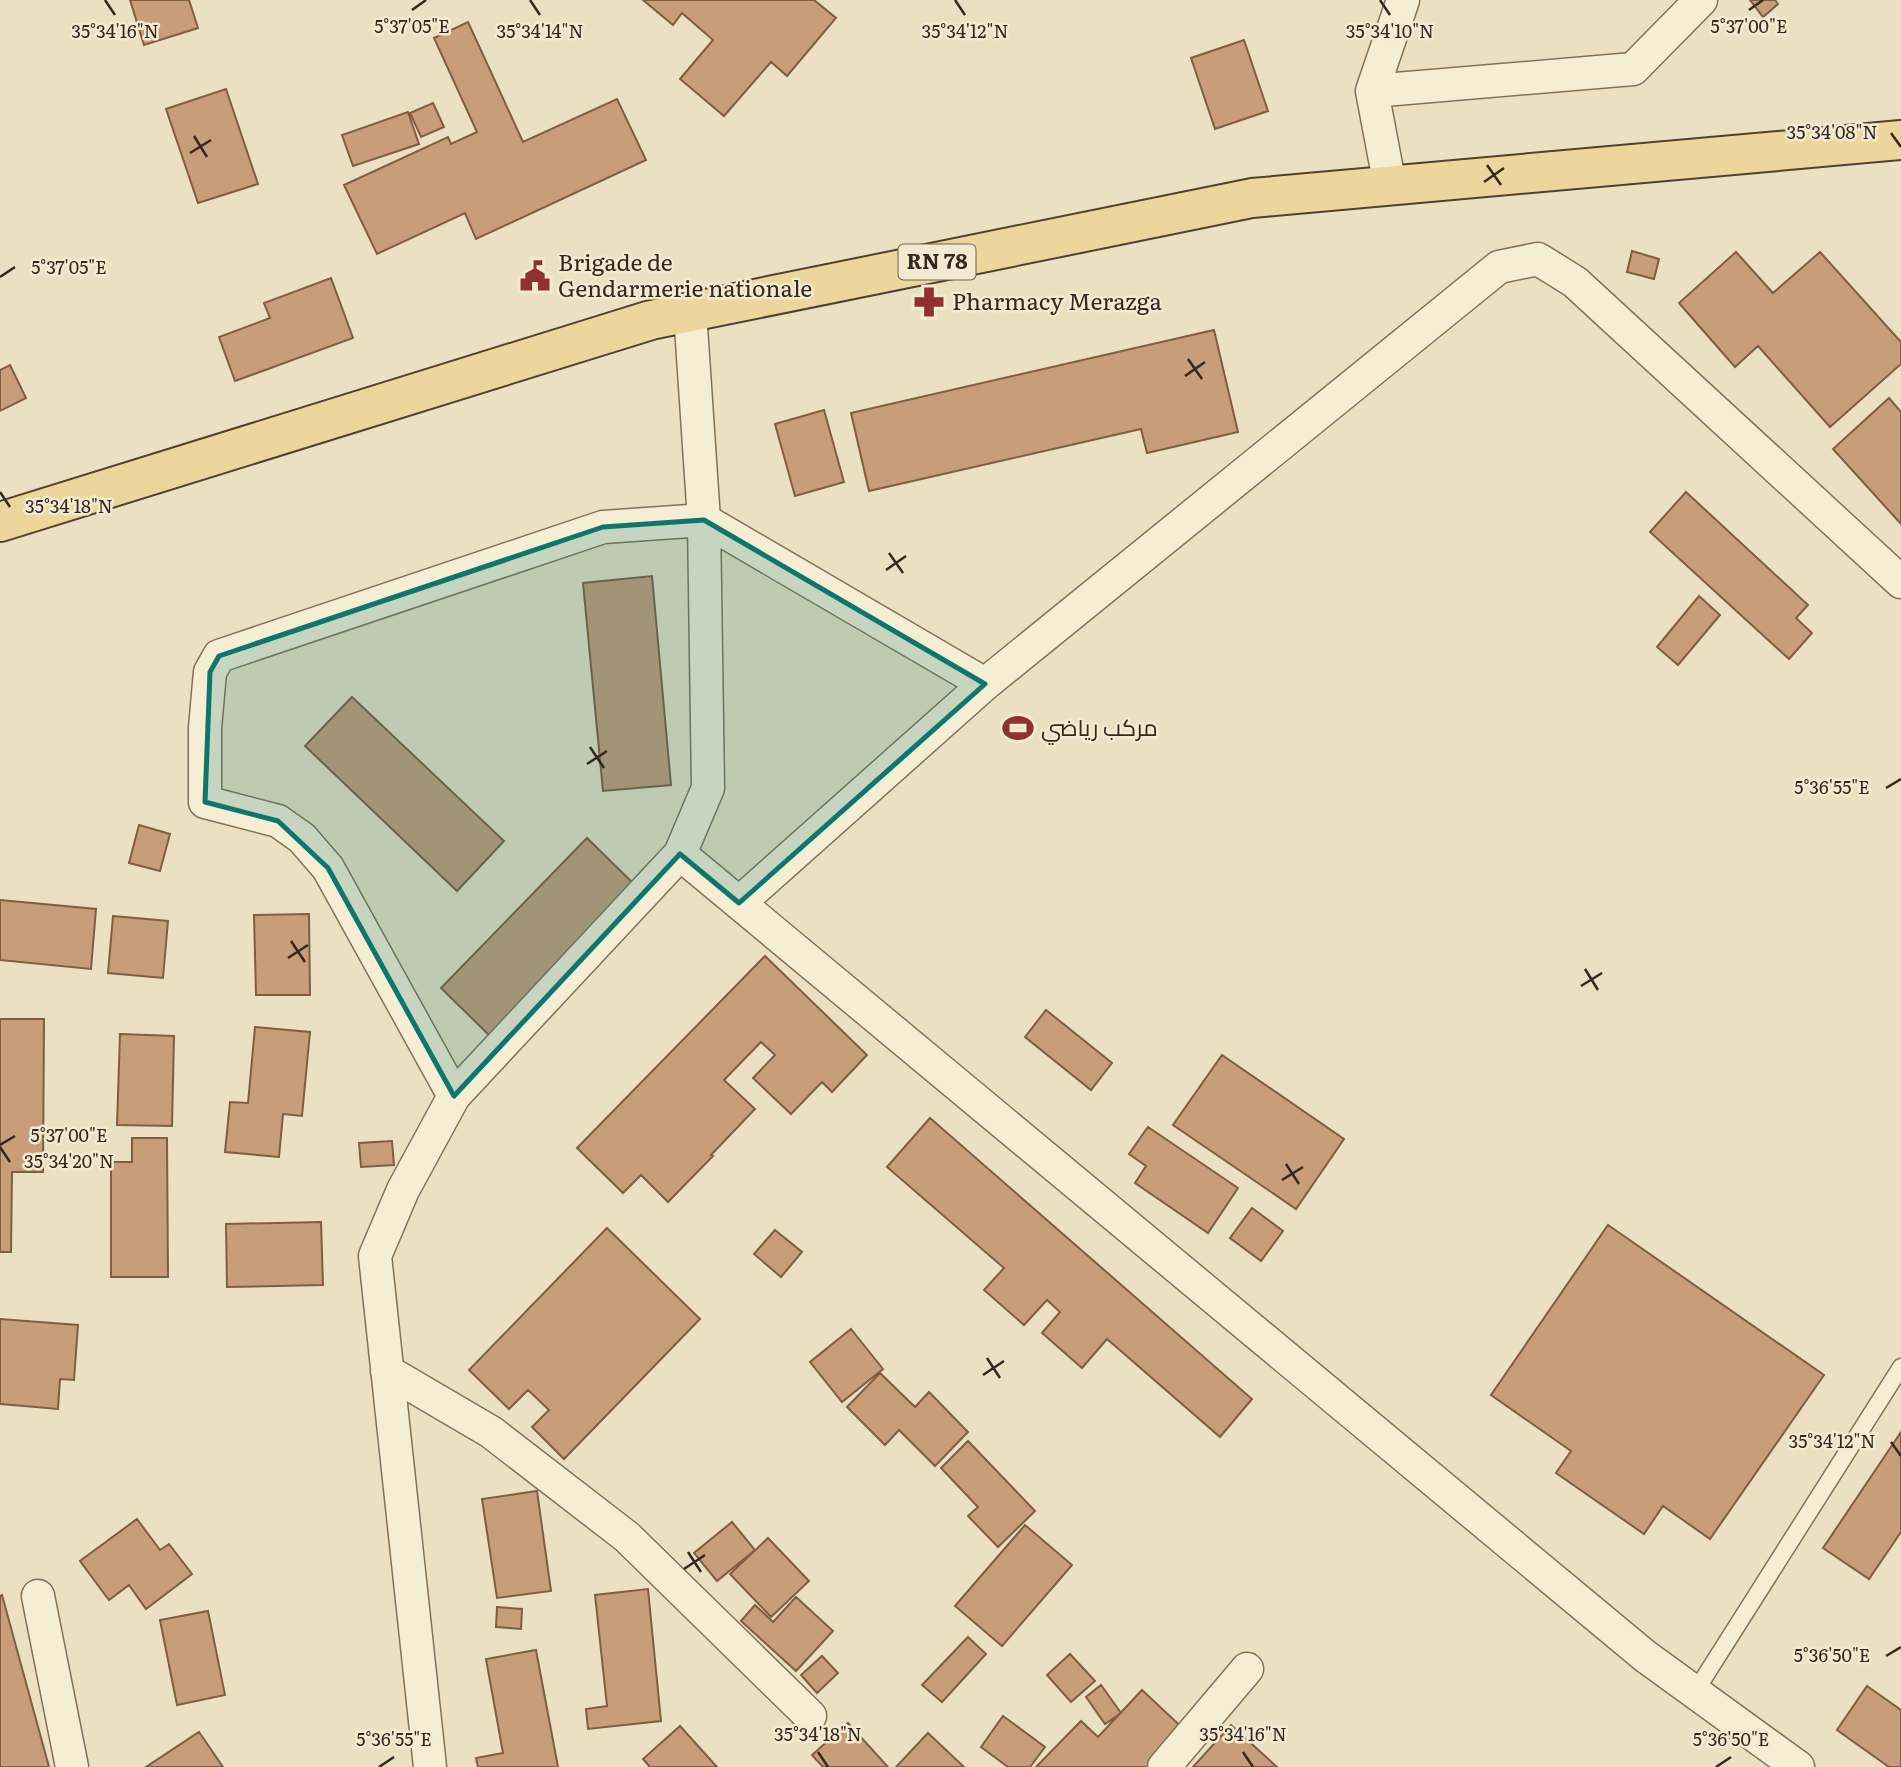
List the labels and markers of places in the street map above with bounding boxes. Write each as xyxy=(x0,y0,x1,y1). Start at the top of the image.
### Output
place label: Brigade de Gendarmerie nationale xyxy=(558,244,812,304)
public building icon: Brigade de Gendarmerie nationale xyxy=(518,259,552,293)
place label: Pharmacy Merazga xyxy=(952,283,1162,317)
pharmacy icon: Pharmacy Merazga xyxy=(912,285,946,319)
place label: مركب رياضي xyxy=(1041,709,1158,745)
sports icon: مركب رياضي xyxy=(1001,711,1035,745)

